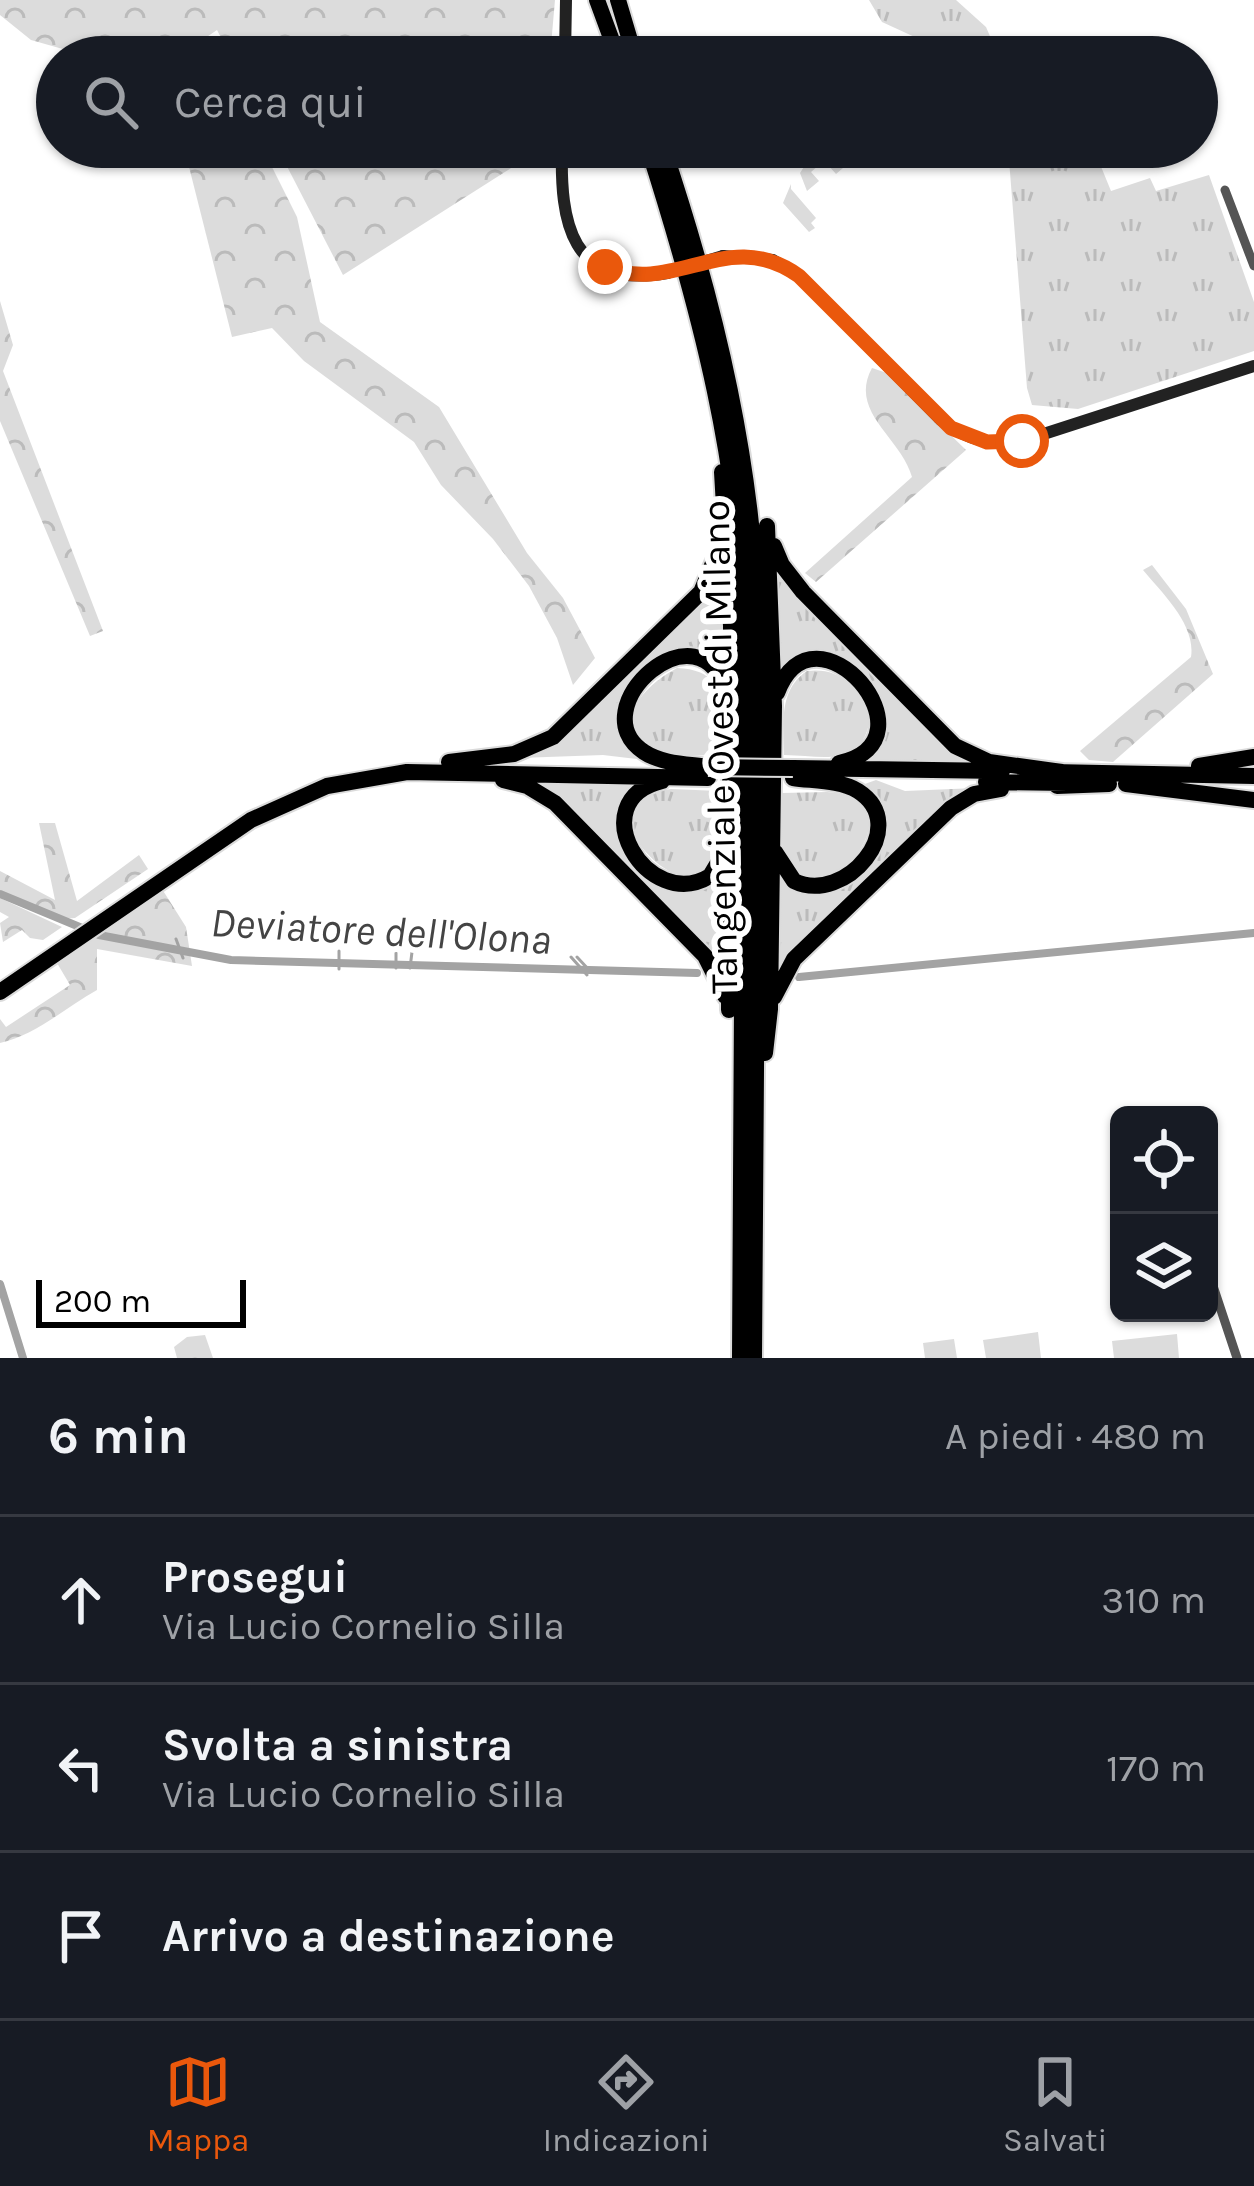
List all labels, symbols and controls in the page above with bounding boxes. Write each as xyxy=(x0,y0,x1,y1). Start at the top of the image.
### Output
search box xyxy=(36,36,1218,168)
icon: search xyxy=(78,69,144,135)
text: Cerca qui xyxy=(174,76,367,128)
route end xyxy=(578,240,632,294)
route start xyxy=(995,414,1049,468)
street label: Tangenziale Ovest di Milano xyxy=(693,500,747,994)
water label: Deviatore dell'Olona xyxy=(209,897,553,965)
map controls xyxy=(1110,1106,1218,1322)
button: locate xyxy=(1110,1106,1218,1214)
button: layers xyxy=(1110,1214,1218,1322)
scale bar xyxy=(36,1274,246,1327)
text: 200 m xyxy=(54,1282,151,1320)
text: 6 min xyxy=(48,1406,189,1466)
text: A piedi · 480 m xyxy=(945,1413,1206,1459)
text: Prosegui xyxy=(162,1551,348,1603)
icon: ahead xyxy=(48,1567,114,1633)
text: 310 m xyxy=(1101,1577,1206,1623)
text: Via Lucio Cornelio Silla xyxy=(162,1603,565,1649)
text: Svolta a sinistra xyxy=(162,1719,513,1771)
icon: left xyxy=(48,1735,114,1801)
text: 170 m xyxy=(1106,1745,1206,1791)
text: Via Lucio Cornelio Silla xyxy=(162,1771,565,1817)
icon: arrive xyxy=(48,1903,114,1969)
text: Arrivo a destinazione xyxy=(162,1910,615,1962)
tab: Mappa xyxy=(147,2049,250,2159)
tab: Indicazioni xyxy=(543,2049,710,2159)
tab: Salvati xyxy=(1003,2049,1107,2159)

